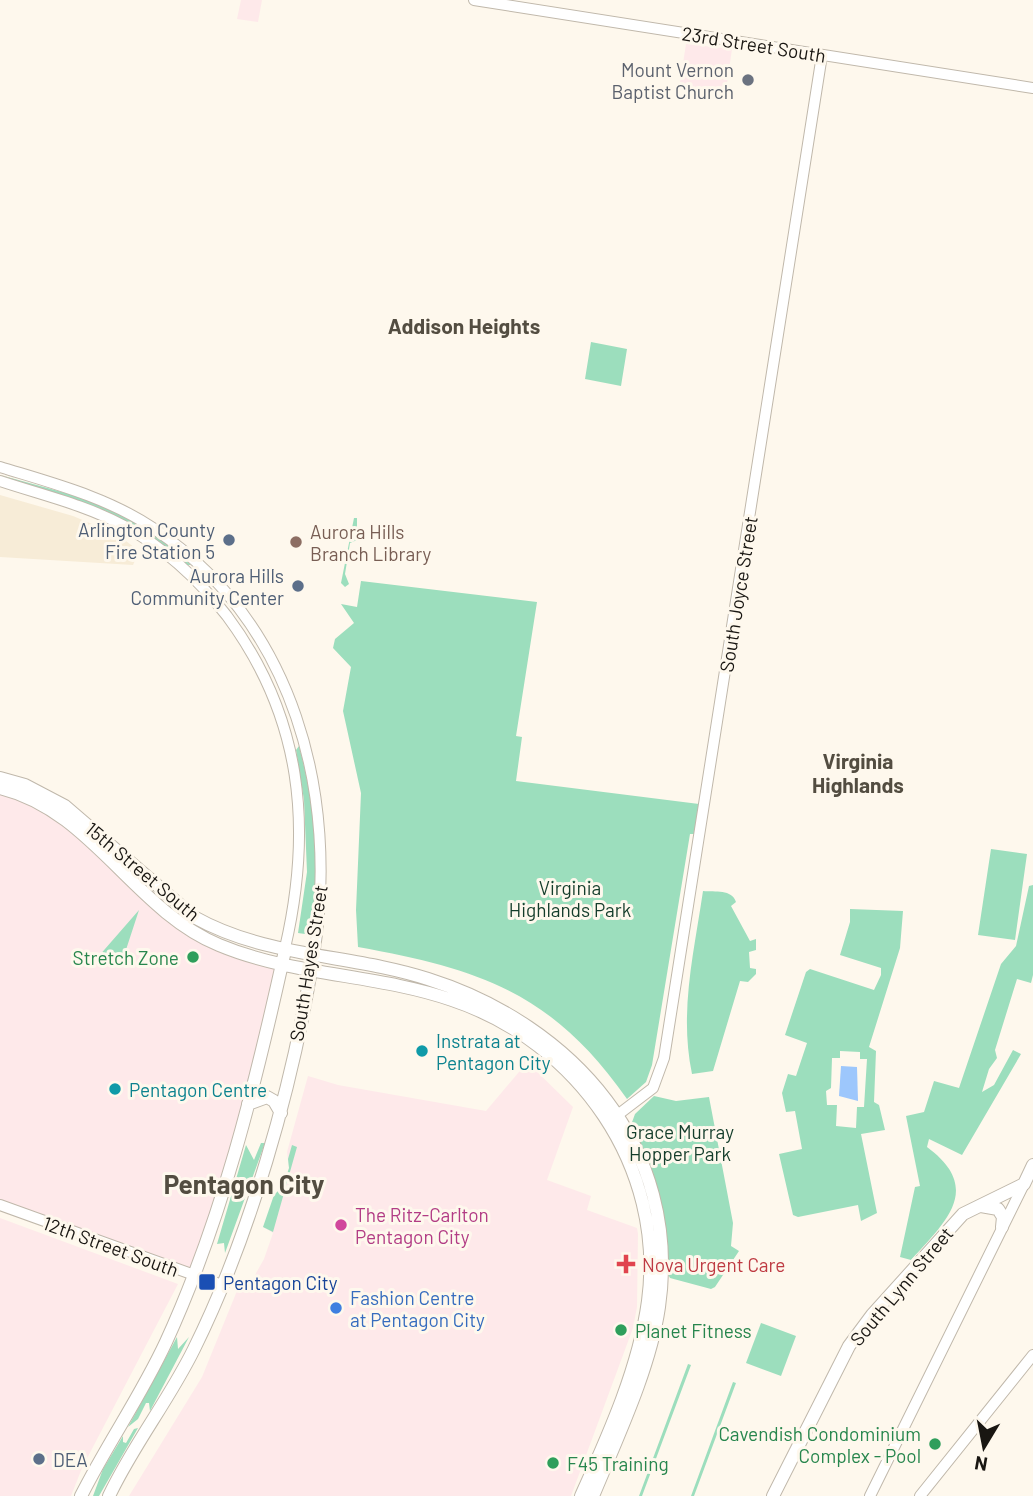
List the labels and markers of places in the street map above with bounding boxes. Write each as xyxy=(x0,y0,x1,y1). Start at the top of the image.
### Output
place label: Mount Vernon Baptist Church xyxy=(612,58,734,103)
marker: Mount Vernon Baptist Church xyxy=(740,72,756,88)
place label: Arlington County Fire Station 5 xyxy=(78,518,215,563)
place label: Aurora Hills Branch Library xyxy=(310,520,432,565)
marker: Arlington County Fire Station 5 xyxy=(221,532,237,548)
marker: Aurora Hills Branch Library xyxy=(288,534,304,550)
place label: Aurora Hills Community Center xyxy=(130,564,284,609)
marker: Aurora Hills Community Center xyxy=(290,578,306,594)
place label: Stretch Zone xyxy=(73,946,179,969)
marker: Stretch Zone xyxy=(185,949,201,965)
place label: Instrata at Pentagon City xyxy=(436,1029,551,1074)
marker: Instrata at Pentagon City xyxy=(414,1043,430,1059)
place label: Pentagon Centre xyxy=(129,1078,267,1101)
marker: Pentagon Centre xyxy=(107,1081,123,1097)
place label: The Ritz-Carlton Pentagon City xyxy=(355,1203,489,1248)
marker: The Ritz-Carlton Pentagon City xyxy=(333,1217,349,1233)
place label: Nova Urgent Care xyxy=(642,1253,785,1276)
marker: Nova Urgent Care xyxy=(616,1254,636,1274)
place label: Pentagon City xyxy=(223,1271,338,1294)
marker: Pentagon City xyxy=(197,1272,217,1292)
place label: Fashion Centre at Pentagon City xyxy=(350,1286,485,1331)
marker: Fashion Centre at Pentagon City xyxy=(328,1300,344,1316)
place label: Planet Fitness xyxy=(635,1319,752,1342)
marker: Planet Fitness xyxy=(613,1322,629,1338)
place label: Cavendish Condominium Complex - Pool xyxy=(718,1422,921,1467)
marker: Cavendish Condominium Complex - Pool xyxy=(927,1436,943,1452)
place label: DEA xyxy=(53,1448,88,1471)
marker: DEA xyxy=(31,1451,47,1467)
place label: F45 Training xyxy=(567,1452,669,1475)
marker: F45 Training xyxy=(545,1455,561,1471)

